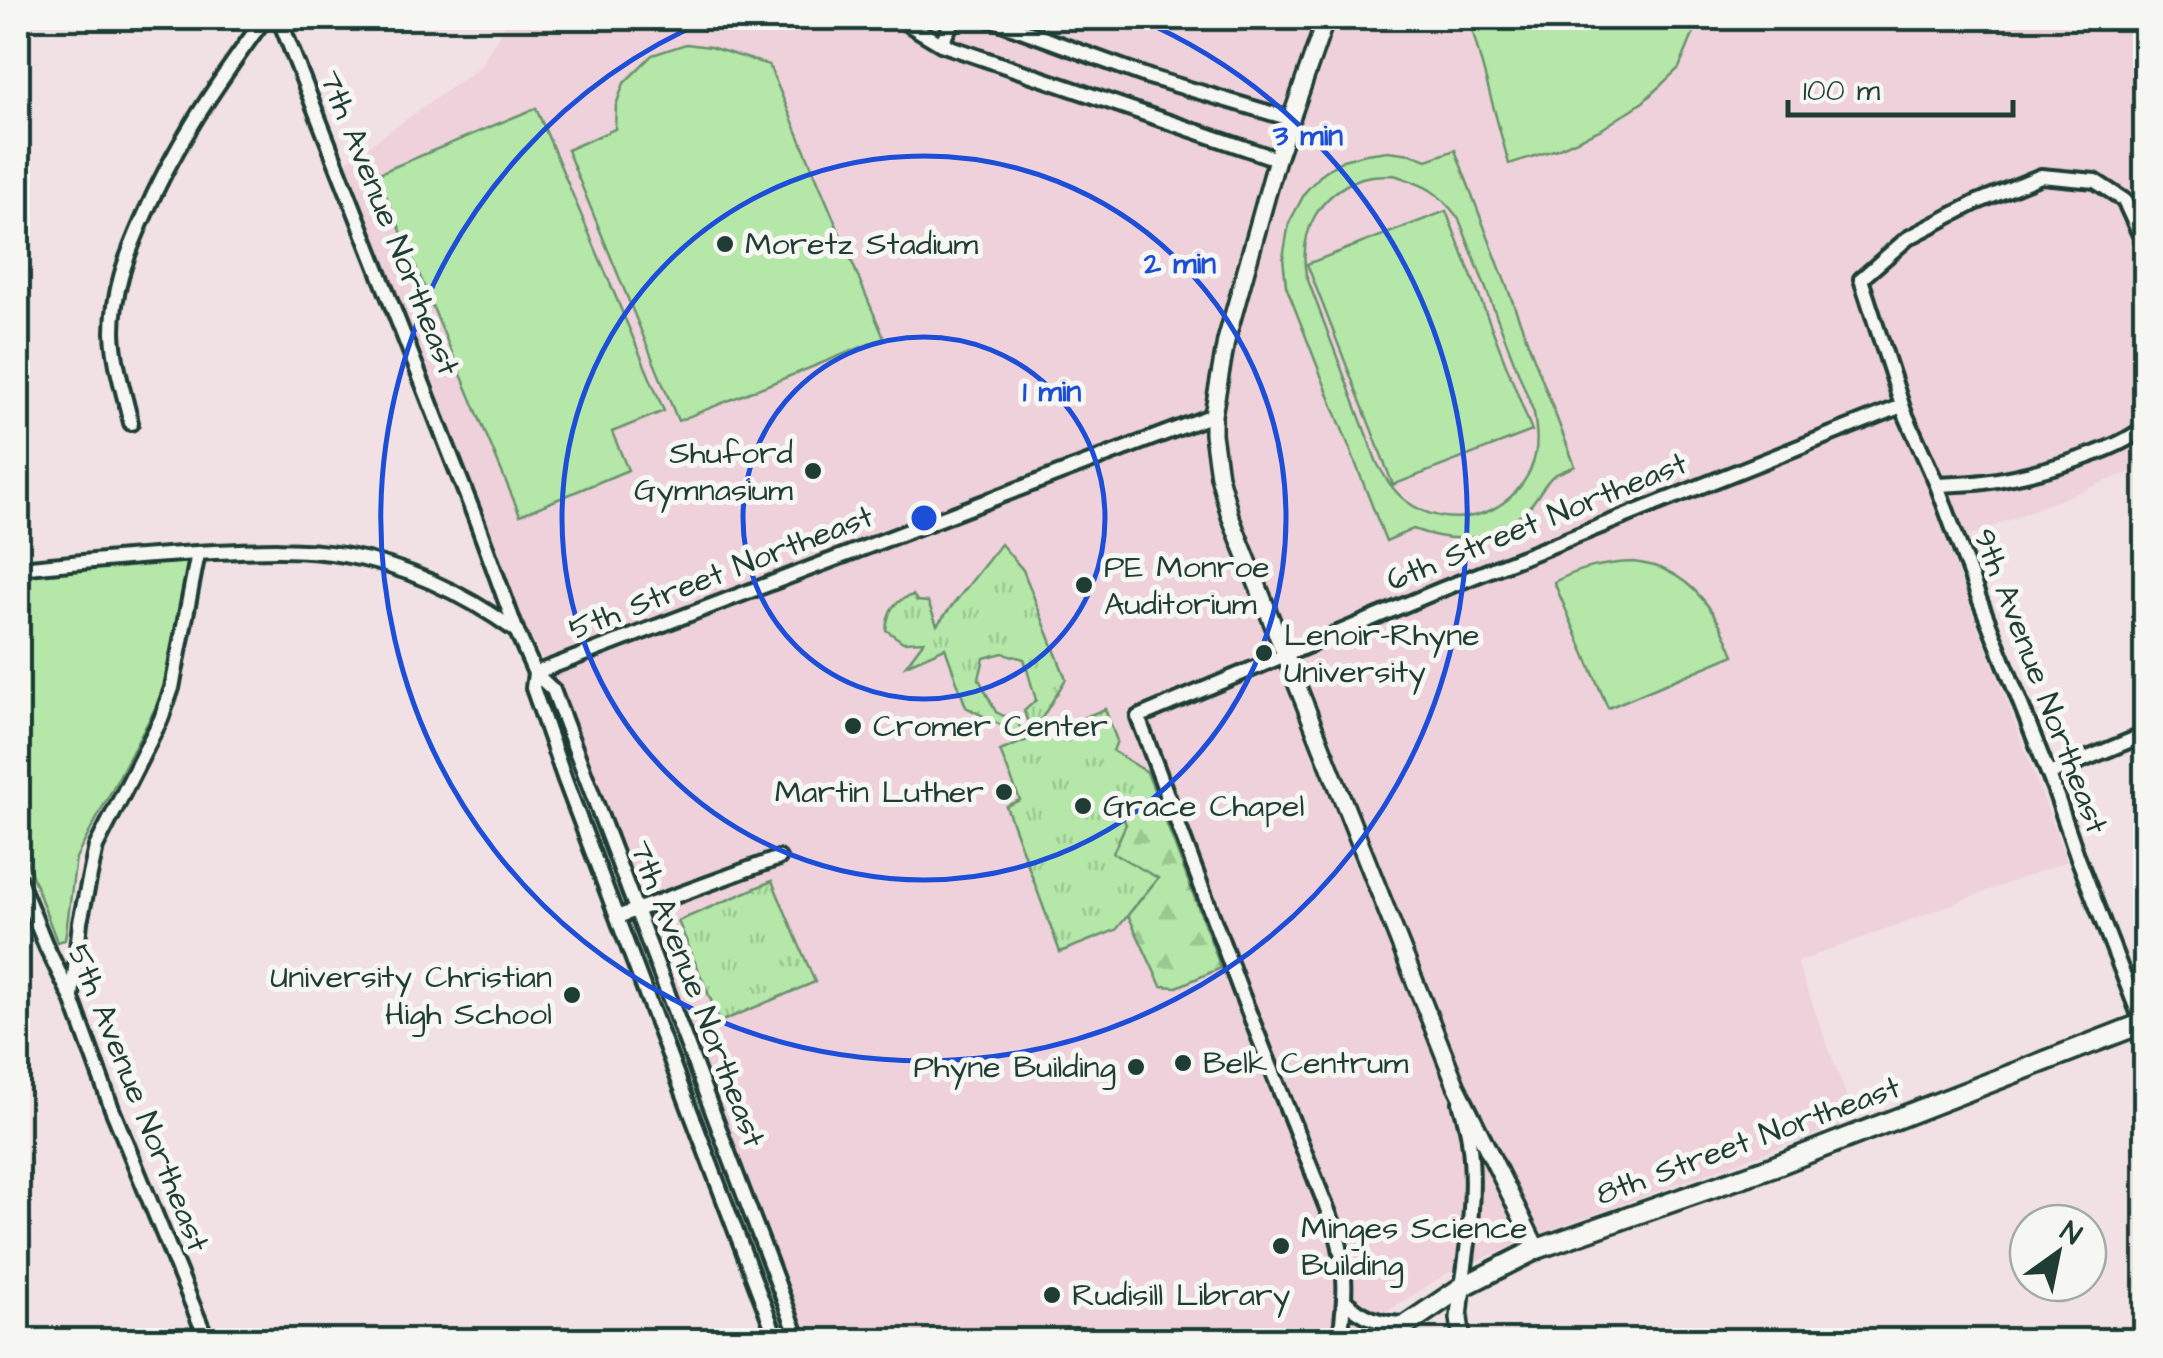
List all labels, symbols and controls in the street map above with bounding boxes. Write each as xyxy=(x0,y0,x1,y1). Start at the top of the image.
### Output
scale bar xyxy=(1788,55,2013,117)
street label: 7th Avenue Northeast xyxy=(307,64,471,382)
text: 100 m xyxy=(1803,70,1881,112)
text: 3 min xyxy=(1272,115,1343,157)
place label: Moretz Stadium xyxy=(745,222,978,267)
marker: Moretz Stadium xyxy=(714,233,736,255)
text: 2 min xyxy=(1143,243,1216,285)
text: 1 min xyxy=(1023,371,1081,413)
place label: Shuford Gymnasium xyxy=(634,431,793,513)
street label: 6th Street Northeast xyxy=(1380,441,1694,603)
marker: Shuford Gymnasium xyxy=(802,460,824,482)
street label: 5th Street Northeast xyxy=(562,494,880,652)
centre of rings xyxy=(906,500,942,536)
street label: 9th Avenue Northeast xyxy=(1961,522,2119,840)
place label: PE Monroe Auditorium xyxy=(1104,545,1270,627)
marker: PE Monroe Auditorium xyxy=(1073,574,1095,596)
place label: Lenoir-Rhyne University xyxy=(1284,613,1479,695)
marker: Lenoir-Rhyne University xyxy=(1253,642,1275,664)
place label: Cromer Center xyxy=(873,704,1108,749)
marker: Cromer Center xyxy=(842,715,864,737)
place label: Martin Luther xyxy=(775,770,984,815)
marker: Martin Luther xyxy=(993,781,1015,803)
place label: Grace Chapel xyxy=(1103,784,1304,829)
marker: Grace Chapel xyxy=(1072,795,1094,817)
street label: 7th Avenue Northeast xyxy=(618,834,776,1154)
street label: 5th Avenue Northeast xyxy=(56,937,220,1259)
place label: University Christian High School xyxy=(270,955,552,1037)
marker: University Christian High School xyxy=(561,984,583,1006)
place label: Belk Centrum xyxy=(1203,1041,1408,1086)
place label: Phyne Building xyxy=(913,1045,1116,1090)
marker: Belk Centrum xyxy=(1172,1052,1194,1074)
marker: Phyne Building xyxy=(1125,1056,1147,1078)
street label: 8th Street Northeast xyxy=(1589,1065,1907,1217)
north arrow xyxy=(2008,1203,2108,1303)
place label: Minges Science Building xyxy=(1301,1206,1528,1288)
text: N xyxy=(2053,1212,2089,1255)
marker: Minges Science Building xyxy=(1270,1235,1292,1257)
place label: Rudisill Library xyxy=(1072,1273,1290,1318)
marker: Rudisill Library xyxy=(1041,1284,1063,1306)

